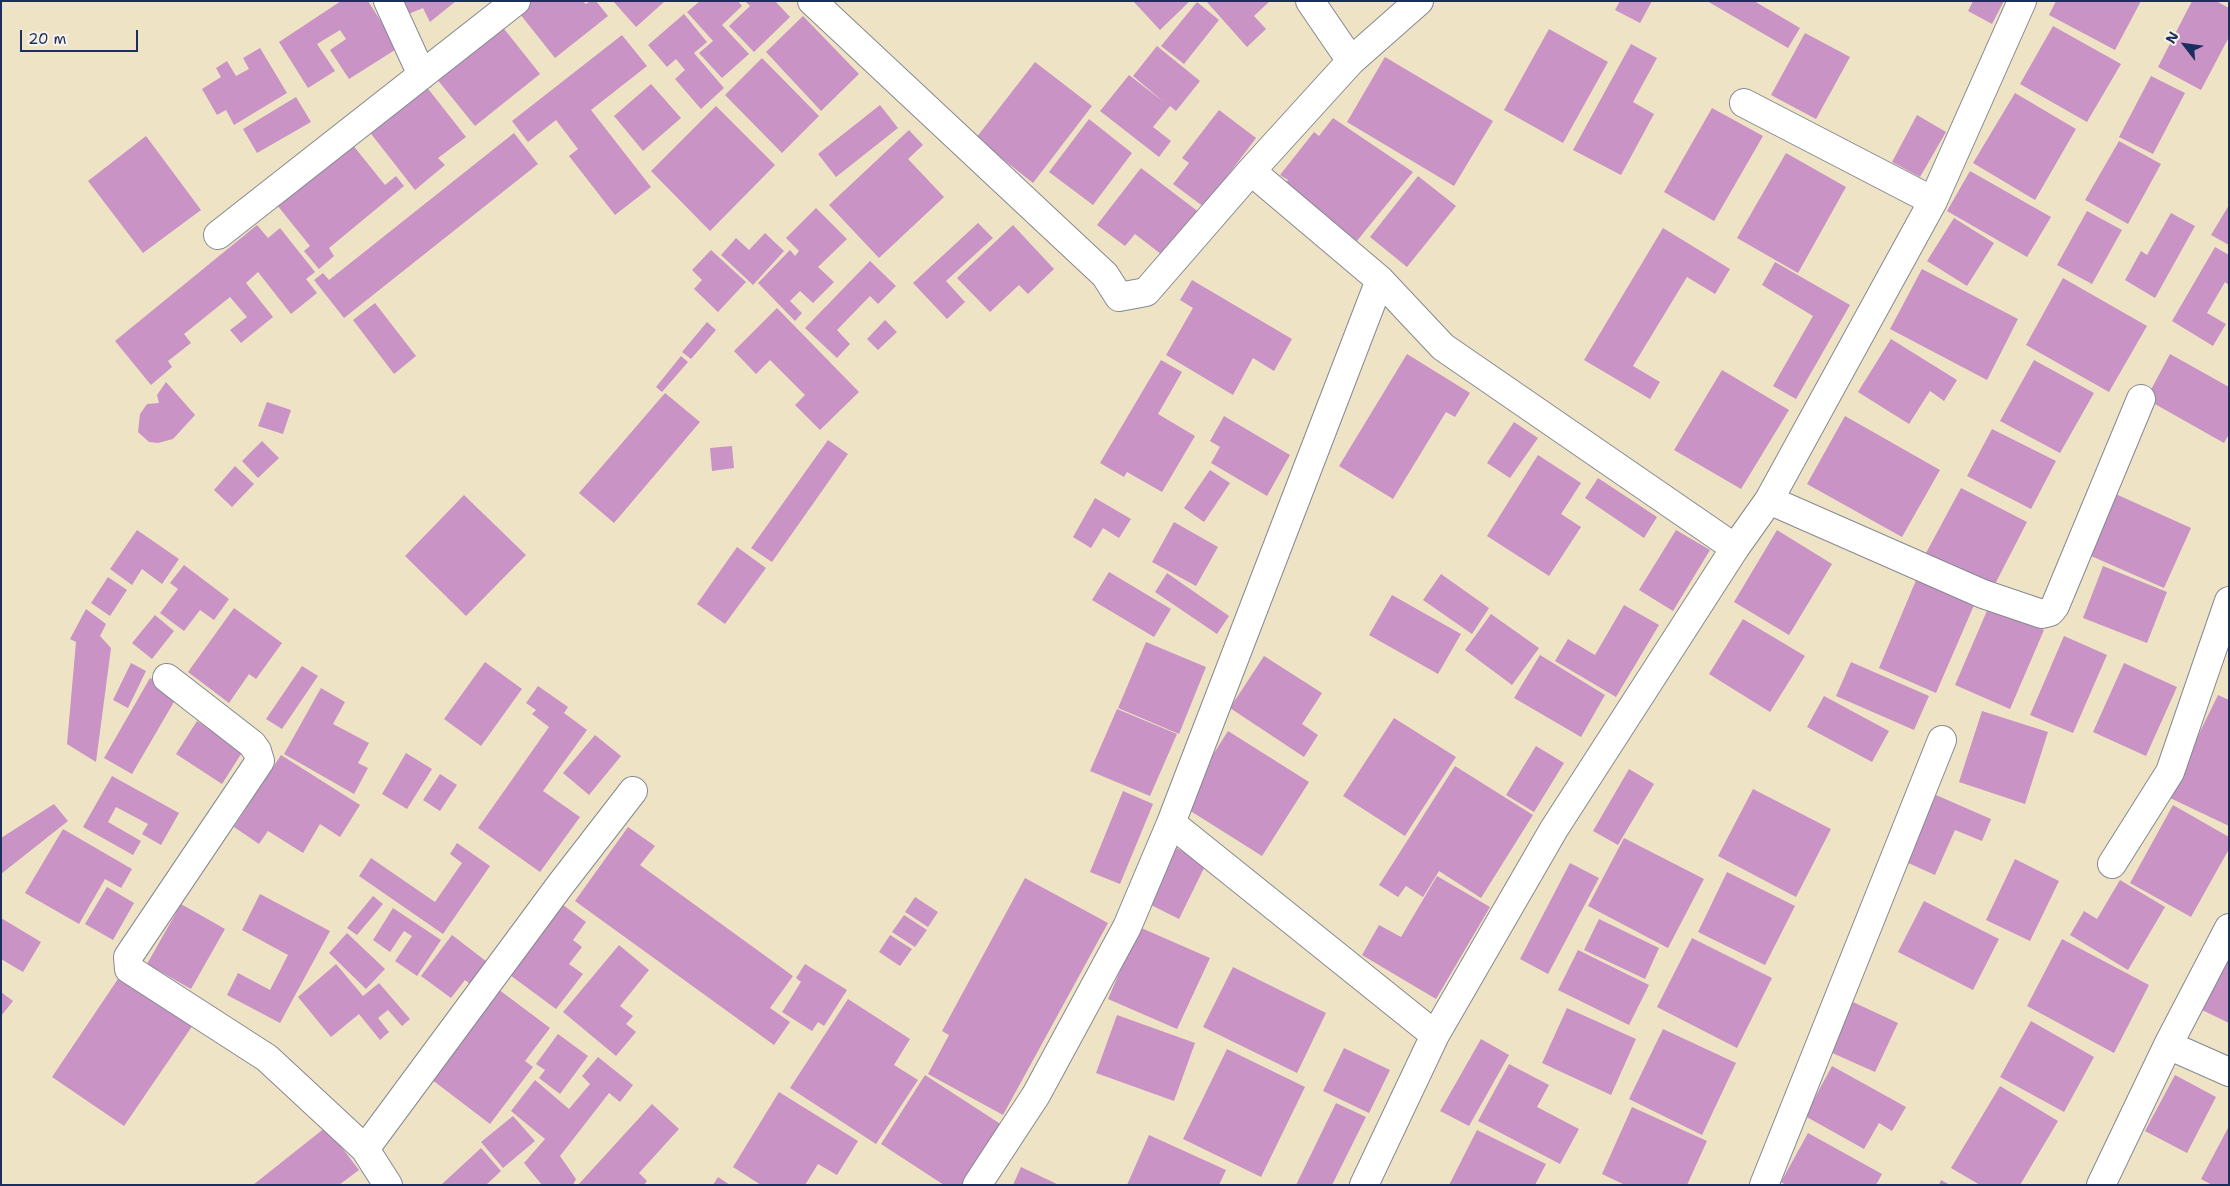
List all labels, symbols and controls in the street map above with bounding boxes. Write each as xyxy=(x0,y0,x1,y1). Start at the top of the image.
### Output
scale bar xyxy=(22,20,140,52)
north arrow xyxy=(2160,20,2210,70)
text: N xyxy=(2161,28,2183,47)
text: 20 m xyxy=(28,29,67,49)

